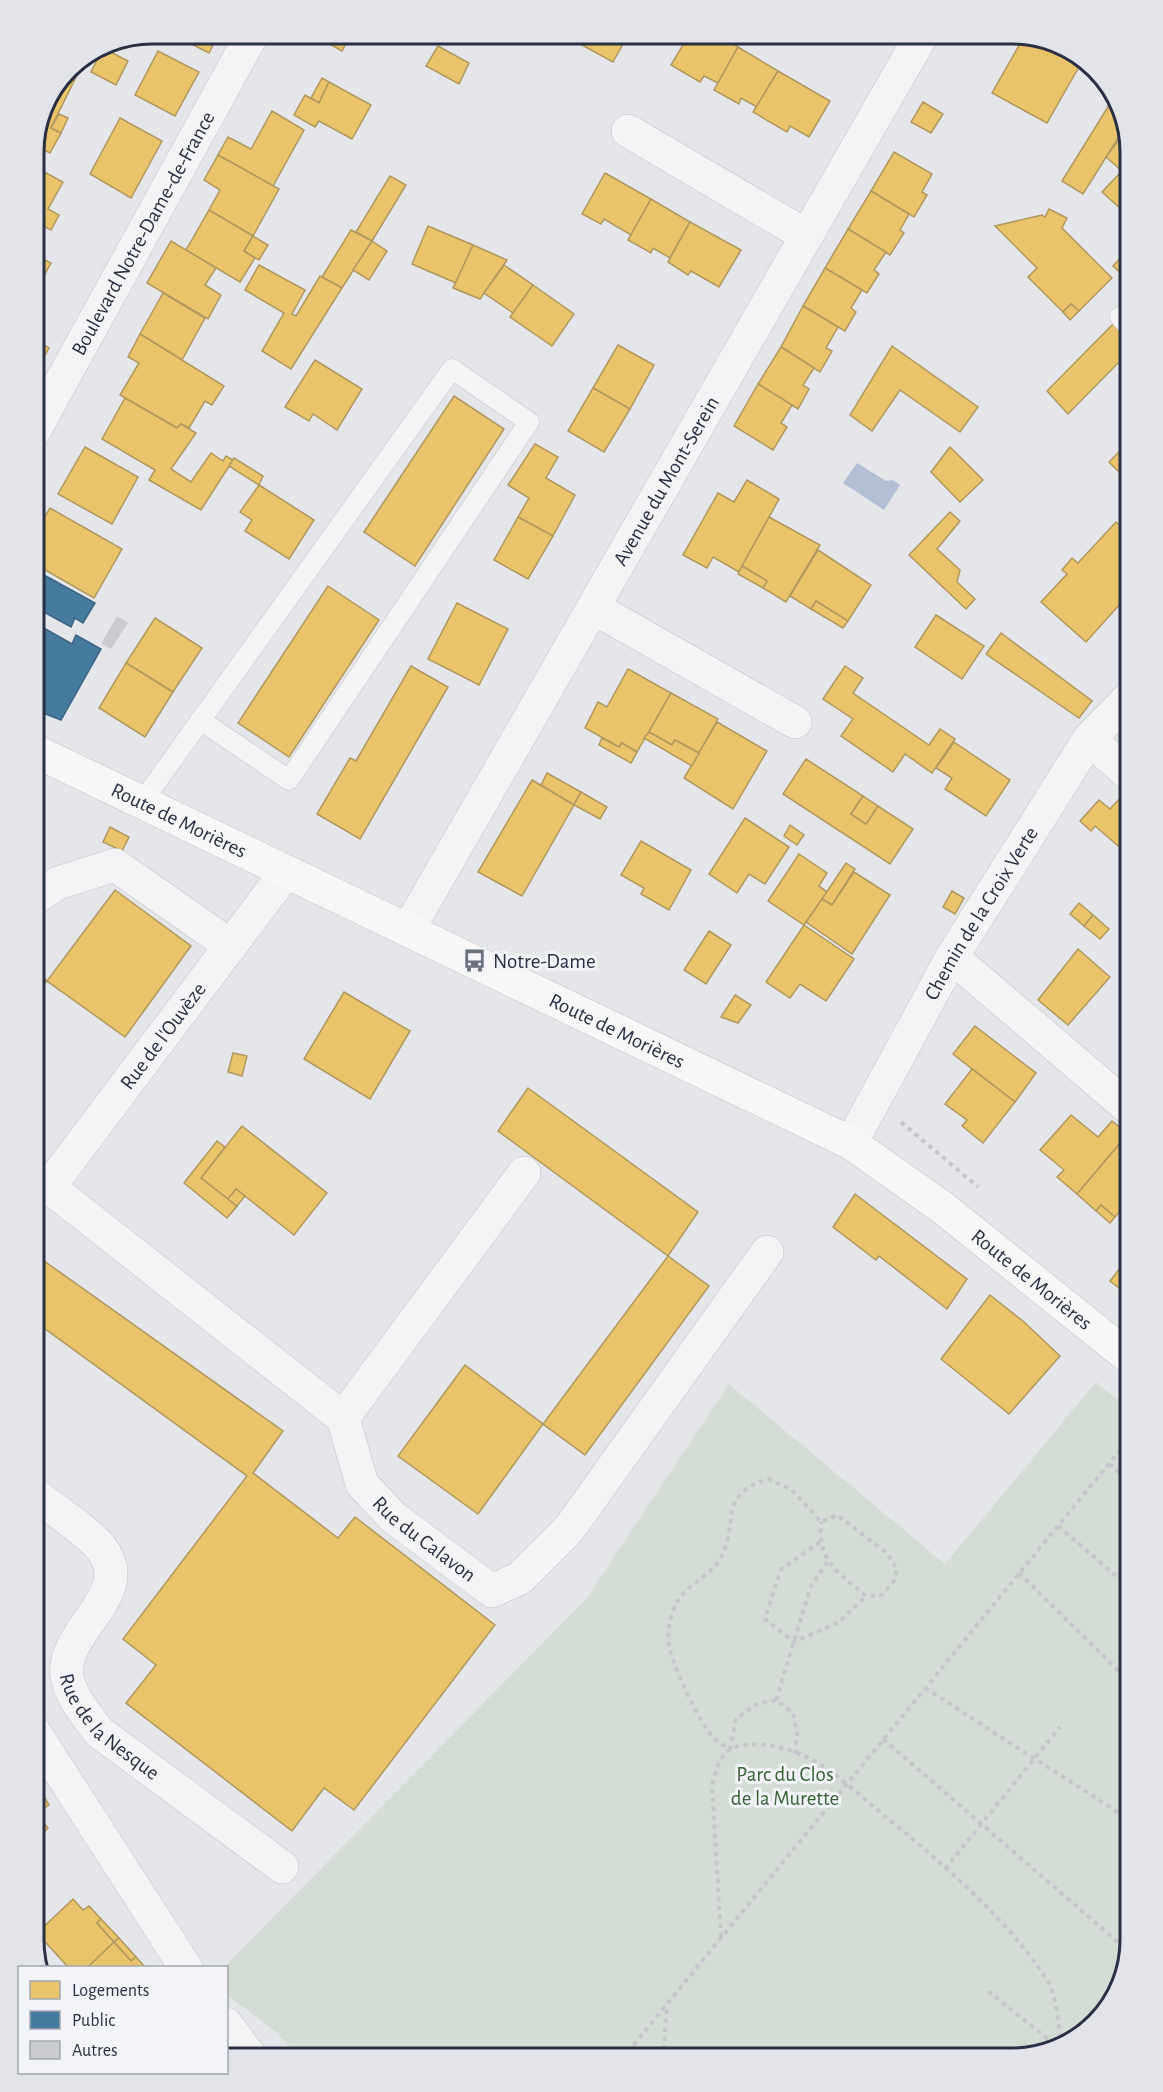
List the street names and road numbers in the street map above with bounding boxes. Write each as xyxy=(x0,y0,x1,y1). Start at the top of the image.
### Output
street label: Boulevard Notre-Dame-de-France xyxy=(68,108,219,359)
street label: Avenue du Mont-Serein xyxy=(610,393,723,569)
street label: Route de Morières xyxy=(108,779,250,862)
street label: Chemin de la Croix Verte xyxy=(921,823,1042,1004)
street label: Rue de l'Ouvèze xyxy=(116,979,210,1093)
street label: Route de Morières xyxy=(546,990,688,1072)
street label: Route de Morières xyxy=(967,1225,1096,1334)
street label: Rue du Calavon xyxy=(368,1492,480,1586)
street label: Rue de la Nesque xyxy=(56,1671,163,1784)

